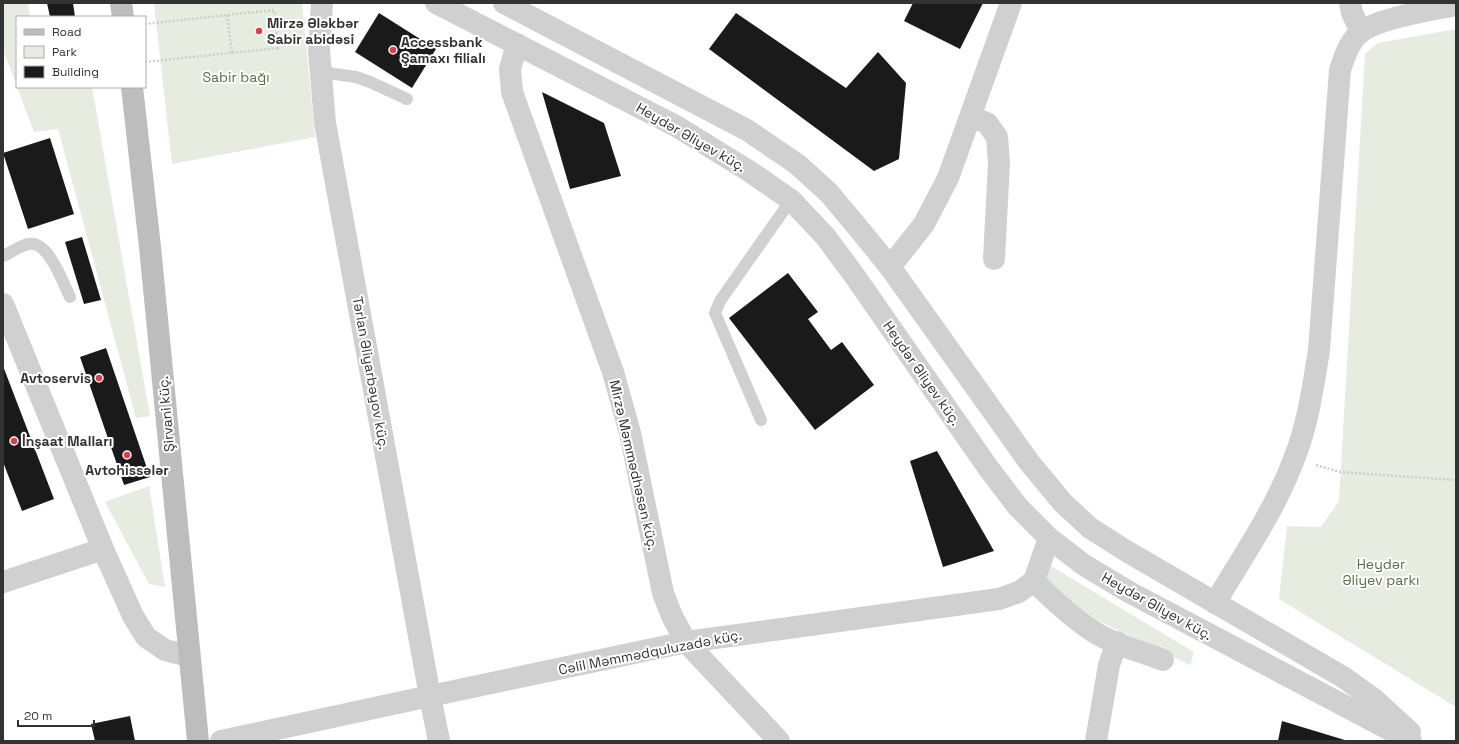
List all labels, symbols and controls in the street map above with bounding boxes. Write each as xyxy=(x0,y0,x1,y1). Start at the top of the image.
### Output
place label: Mirzə Ələkbər Sabir abidəsi xyxy=(267,14,359,48)
legend xyxy=(16,16,146,88)
text: Road xyxy=(52,24,81,40)
marker: Mirzə Ələkbər Sabir abidəsi xyxy=(254,26,264,36)
place label: Accessbank Şamaxı filialı xyxy=(401,33,486,67)
text: Park xyxy=(52,44,77,60)
marker: Accessbank Şamaxı filialı xyxy=(388,45,398,55)
text: Building xyxy=(52,64,99,80)
park label: Sabir bağı xyxy=(202,68,270,86)
street label: Heydər Əliyev küç. xyxy=(633,98,749,176)
street label: Tərlan Əliyarbəyov küç. xyxy=(349,295,393,451)
street label: Heydər Əliyev küç. xyxy=(879,317,965,429)
place label: Avtoservis xyxy=(20,369,91,387)
marker: Avtoservis xyxy=(94,373,104,383)
street label: Şirvani küç. xyxy=(154,375,178,453)
street label: Mirzə Məmmədhəsən küç. xyxy=(606,378,662,552)
place label: İnşaat Malları xyxy=(22,432,112,450)
marker: İnşaat Malları xyxy=(9,436,19,446)
marker: Avtohissələr xyxy=(122,450,132,460)
place label: Avtohissələr xyxy=(85,461,169,479)
park label: Heydər Əliyev parkı xyxy=(1343,555,1419,589)
street label: Heydər Əliyev küç. xyxy=(1098,568,1216,644)
street label: Cəlil Məmmədquluzadə küç. xyxy=(557,625,743,679)
scale bar xyxy=(18,702,94,728)
text: 20 m xyxy=(24,708,52,724)

